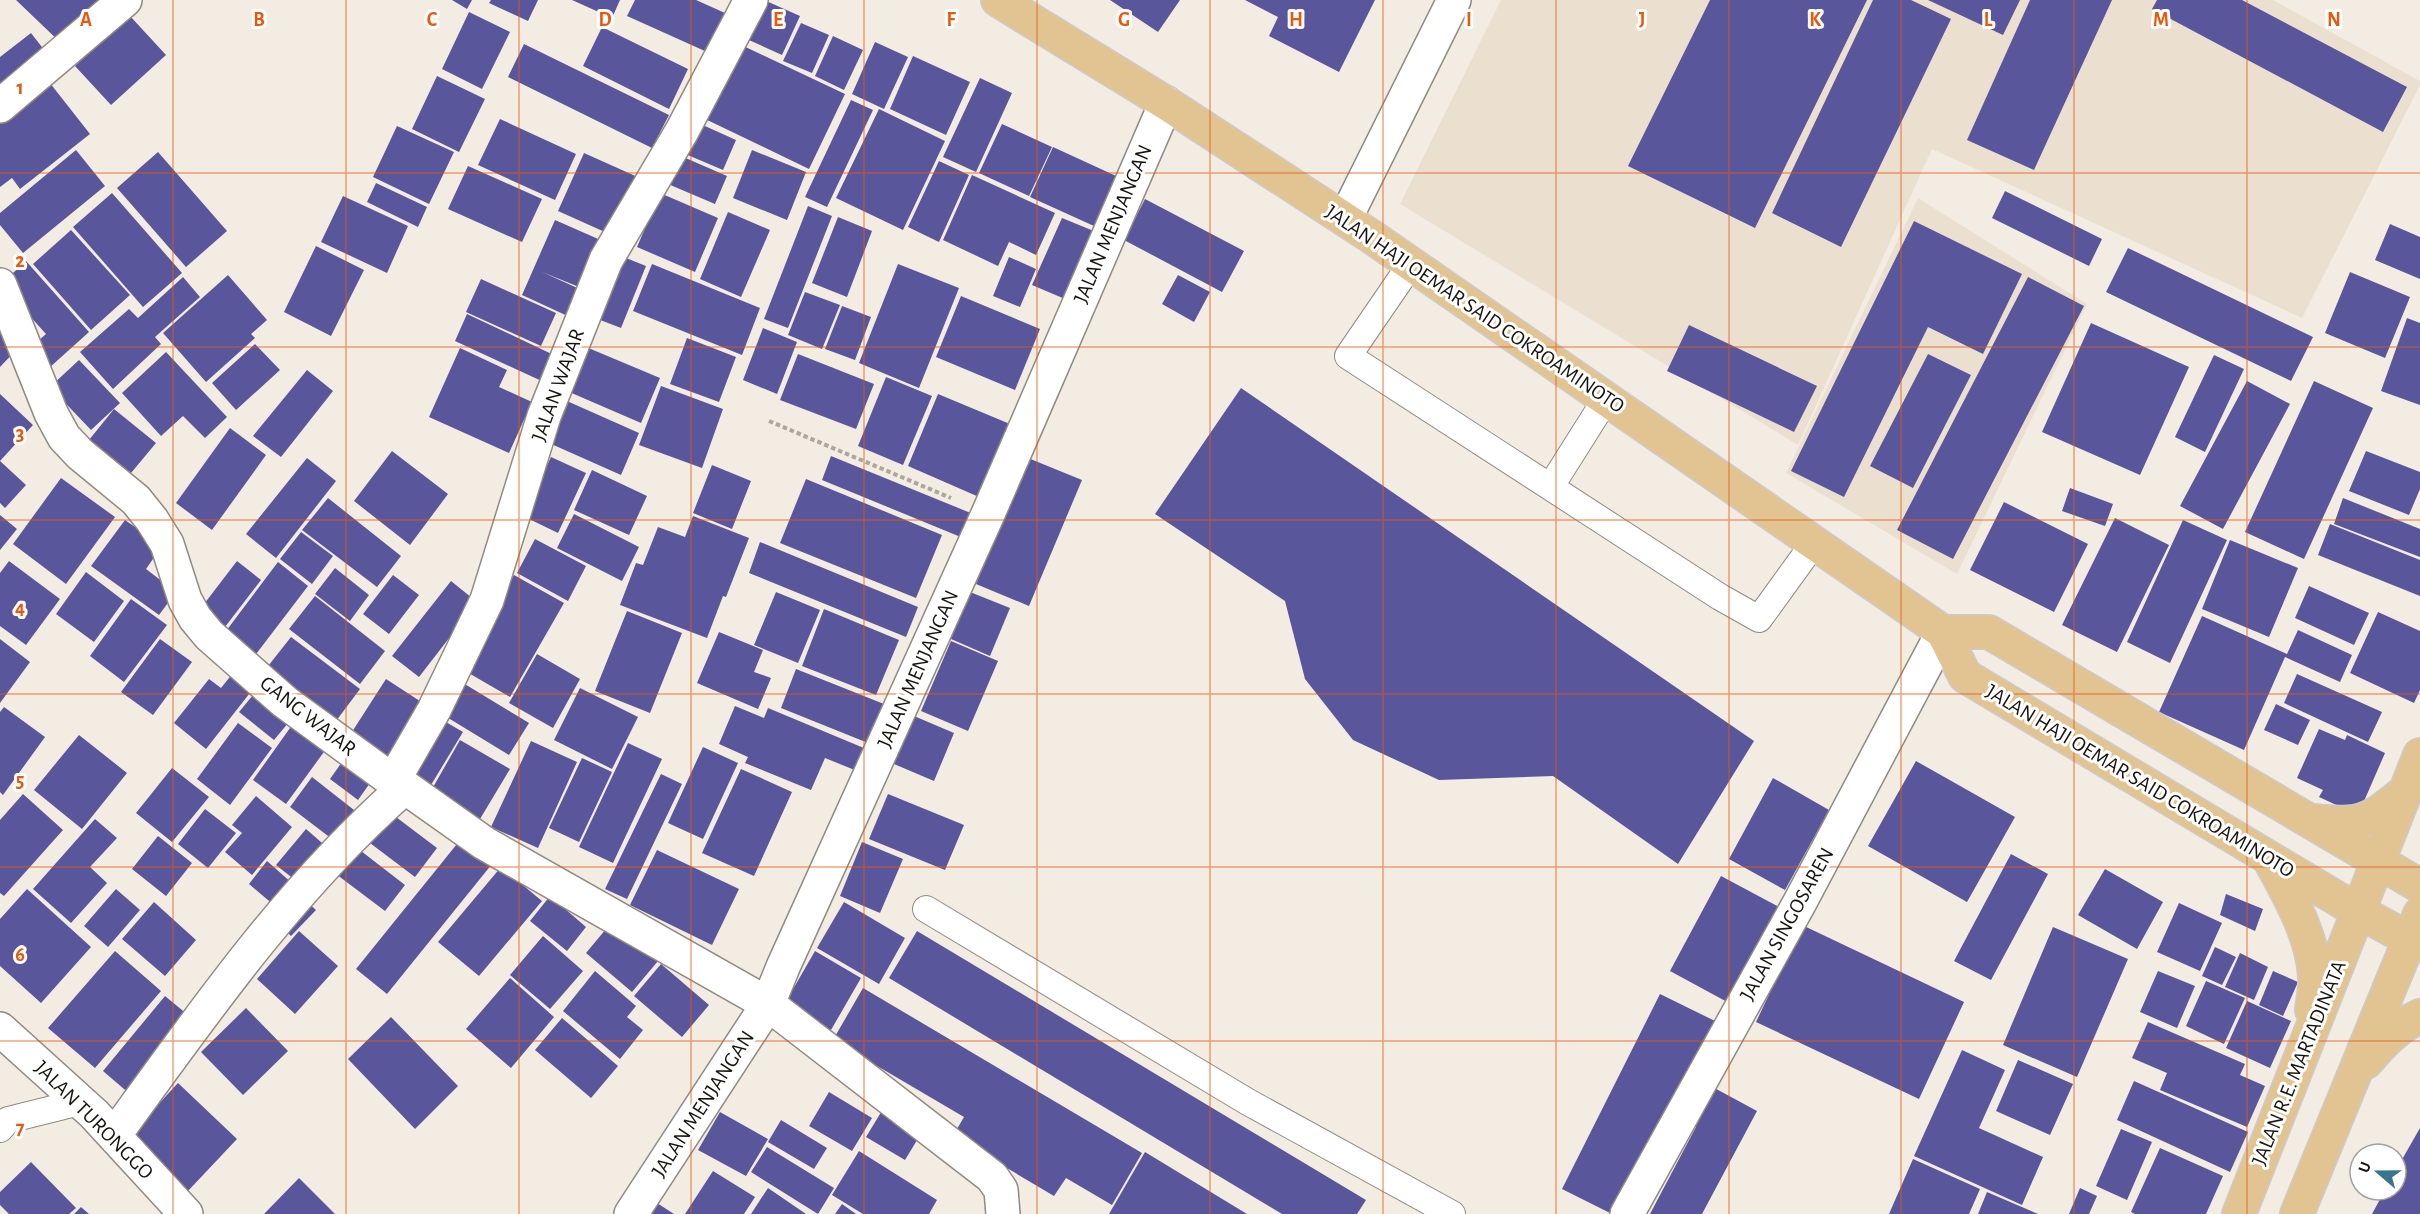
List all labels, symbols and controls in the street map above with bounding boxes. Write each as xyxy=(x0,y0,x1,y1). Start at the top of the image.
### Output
text: A xyxy=(80,10,92,30)
text: B xyxy=(253,10,265,30)
text: C xyxy=(427,10,438,30)
text: D xyxy=(598,10,612,30)
text: E xyxy=(773,10,783,30)
text: F xyxy=(946,10,956,30)
text: G xyxy=(1118,10,1130,30)
text: H xyxy=(1289,10,1303,30)
text: I xyxy=(1466,10,1472,30)
text: J xyxy=(1639,10,1645,30)
text: K xyxy=(1809,10,1821,30)
text: L xyxy=(1984,10,1993,30)
text: M xyxy=(2153,10,2169,30)
text: N xyxy=(2327,10,2341,30)
text: 1 xyxy=(16,78,24,98)
street label: JALAN MENJANGAN xyxy=(1070,142,1156,306)
street label: JALAN HAJI OEMAR SAID COKROAMINOTO xyxy=(1322,201,1628,417)
text: 2 xyxy=(15,251,25,271)
street label: JALAN WAJAR xyxy=(528,326,588,444)
text: 3 xyxy=(16,424,24,444)
street label: JALAN MENJANGAN xyxy=(874,587,962,751)
text: 4 xyxy=(15,598,25,618)
street label: GANG WAJAR xyxy=(256,672,360,760)
street label: JALAN HAJI OEMAR SAID COKROAMINOTO xyxy=(1982,681,2298,881)
text: 5 xyxy=(16,771,24,791)
street label: JALAN SINGOSAREN xyxy=(1736,844,1838,1004)
text: 6 xyxy=(15,945,25,965)
street label: JALAN R.E. MARTADINATA xyxy=(2248,958,2350,1168)
street label: JALAN MENJANGAN xyxy=(648,1027,758,1181)
street label: JALAN TURONGGO xyxy=(31,1057,157,1183)
text: 7 xyxy=(16,1118,25,1138)
north arrow xyxy=(2348,1142,2408,1202)
text: U xyxy=(2356,1160,2374,1175)

